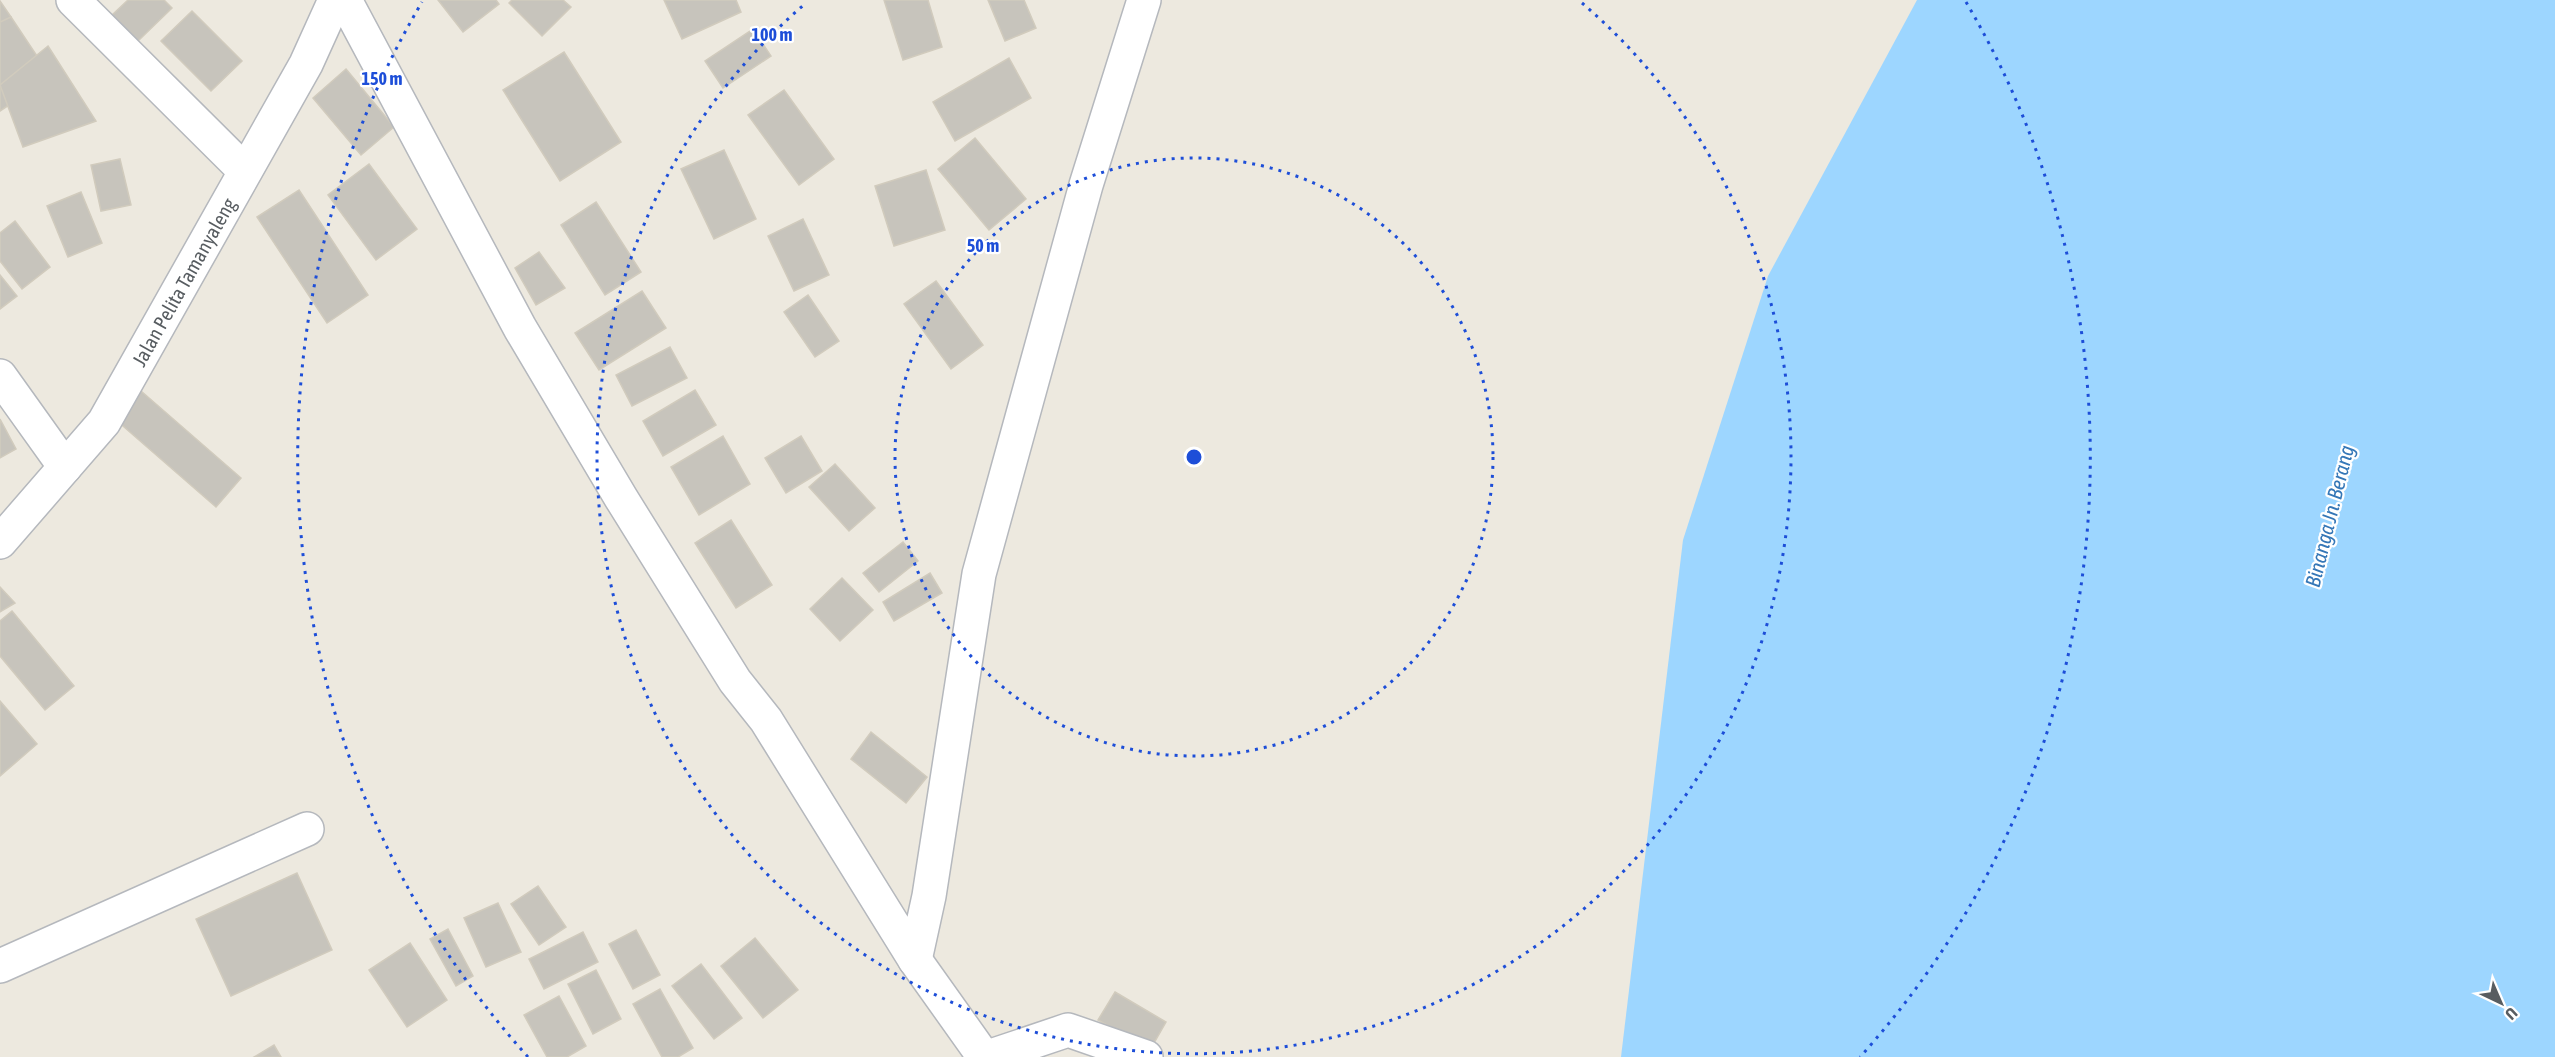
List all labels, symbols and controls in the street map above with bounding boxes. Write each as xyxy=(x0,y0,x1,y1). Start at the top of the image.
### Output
text: 100 m xyxy=(752,24,792,45)
text: 150 m xyxy=(362,68,402,89)
street label: Jalan Pelita Tamanyaleng xyxy=(127,193,240,370)
text: 50 m xyxy=(967,235,999,256)
water label: Binanga Jn. Berang xyxy=(2300,443,2358,589)
centre of rings xyxy=(1184,447,1204,467)
north arrow xyxy=(2471,973,2531,1033)
text: U xyxy=(2502,1004,2521,1024)

